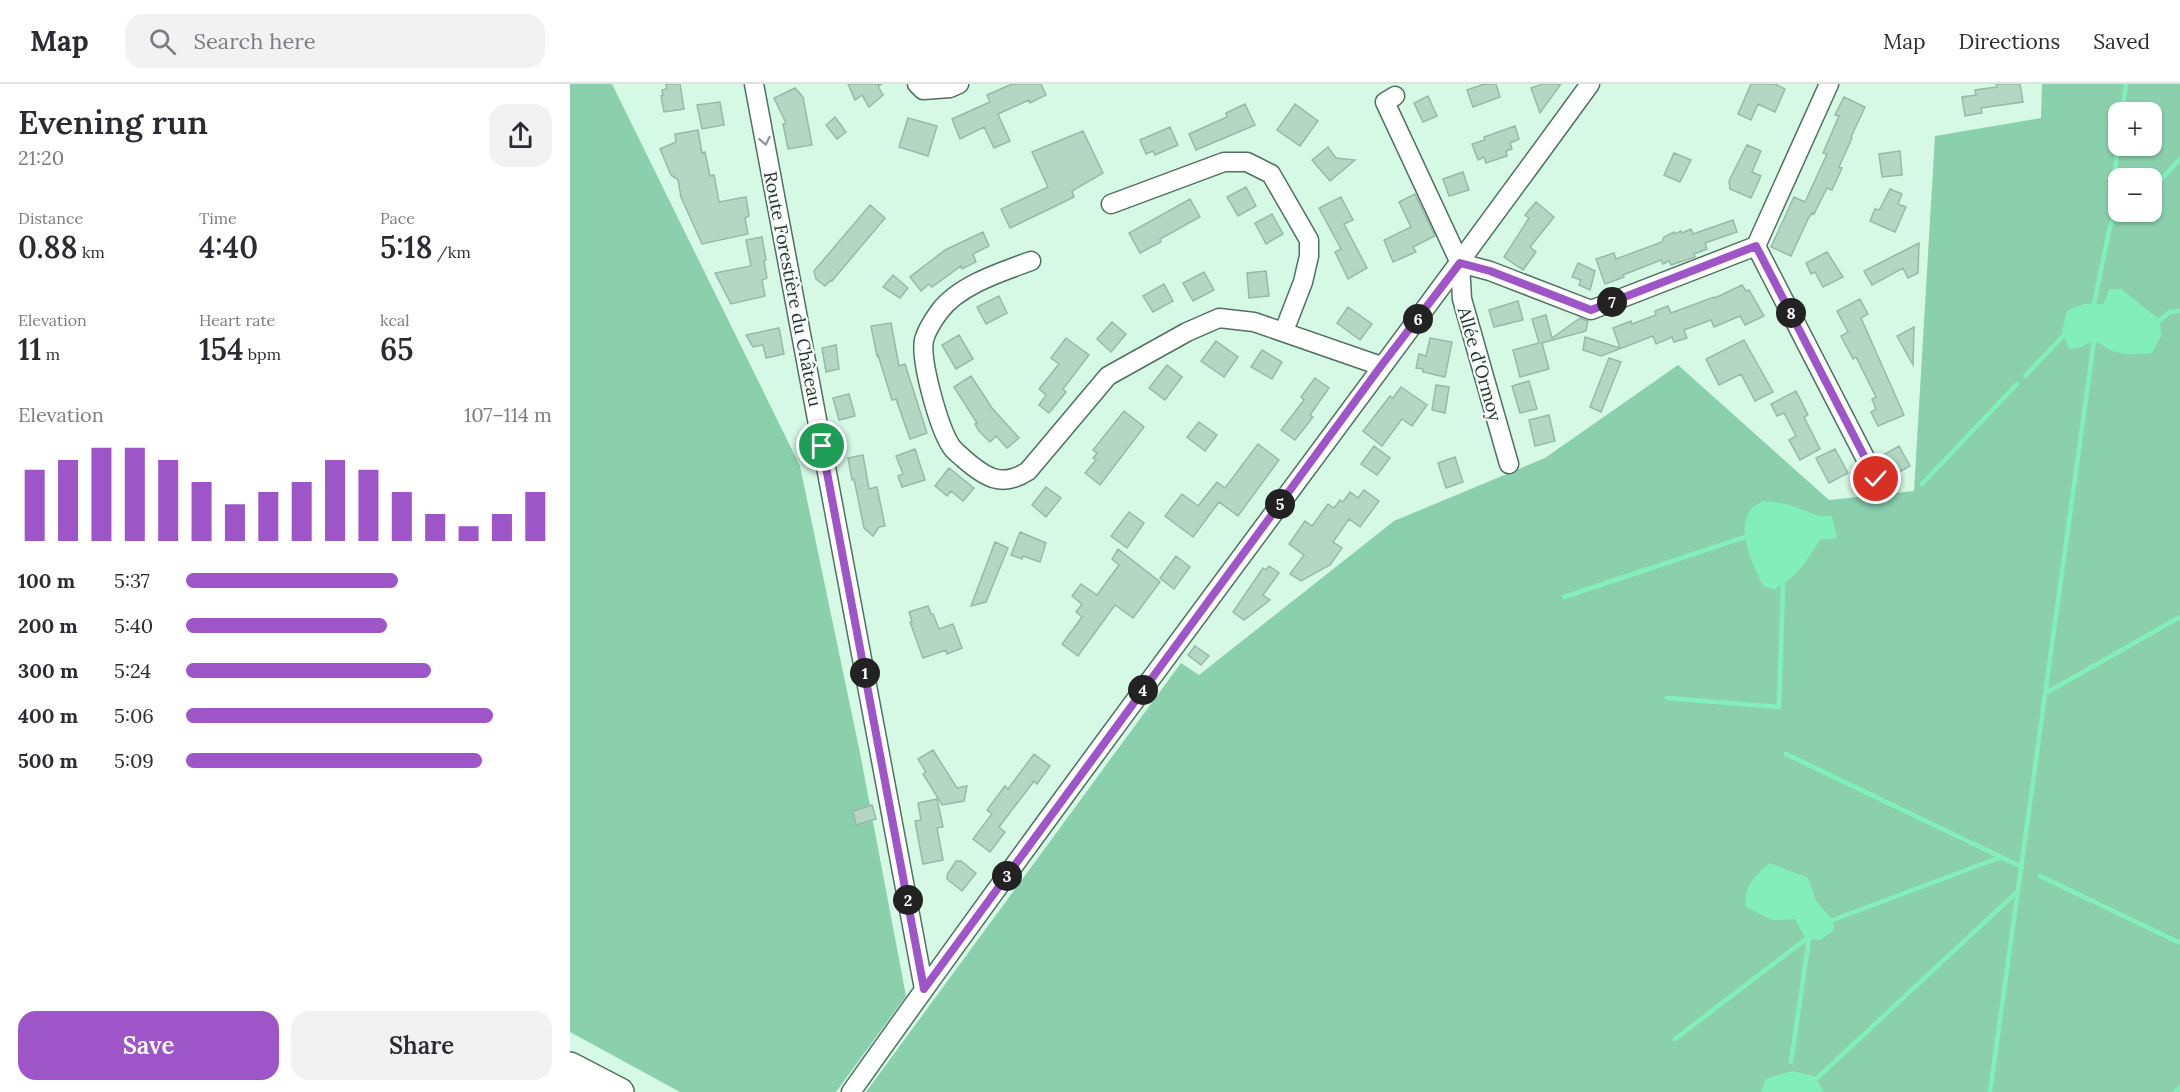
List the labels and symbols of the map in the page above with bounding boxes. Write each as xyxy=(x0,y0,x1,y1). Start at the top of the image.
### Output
one-way arrow xyxy=(758,136,771,146)
street label: Route Forestière du Château xyxy=(759,169,827,409)
pin: 7 xyxy=(1597,287,1627,317)
pin: 8 xyxy=(1776,298,1806,328)
street label: Allée d'Ormoy xyxy=(1452,303,1507,424)
pin: 6 xyxy=(1403,304,1433,334)
pin xyxy=(796,420,847,471)
pin xyxy=(1850,453,1901,504)
pin: 5 xyxy=(1265,489,1295,519)
pin: 1 xyxy=(850,658,880,688)
pin: 4 xyxy=(1128,675,1158,705)
pin: 3 xyxy=(992,861,1022,891)
pin: 2 xyxy=(893,885,923,915)

